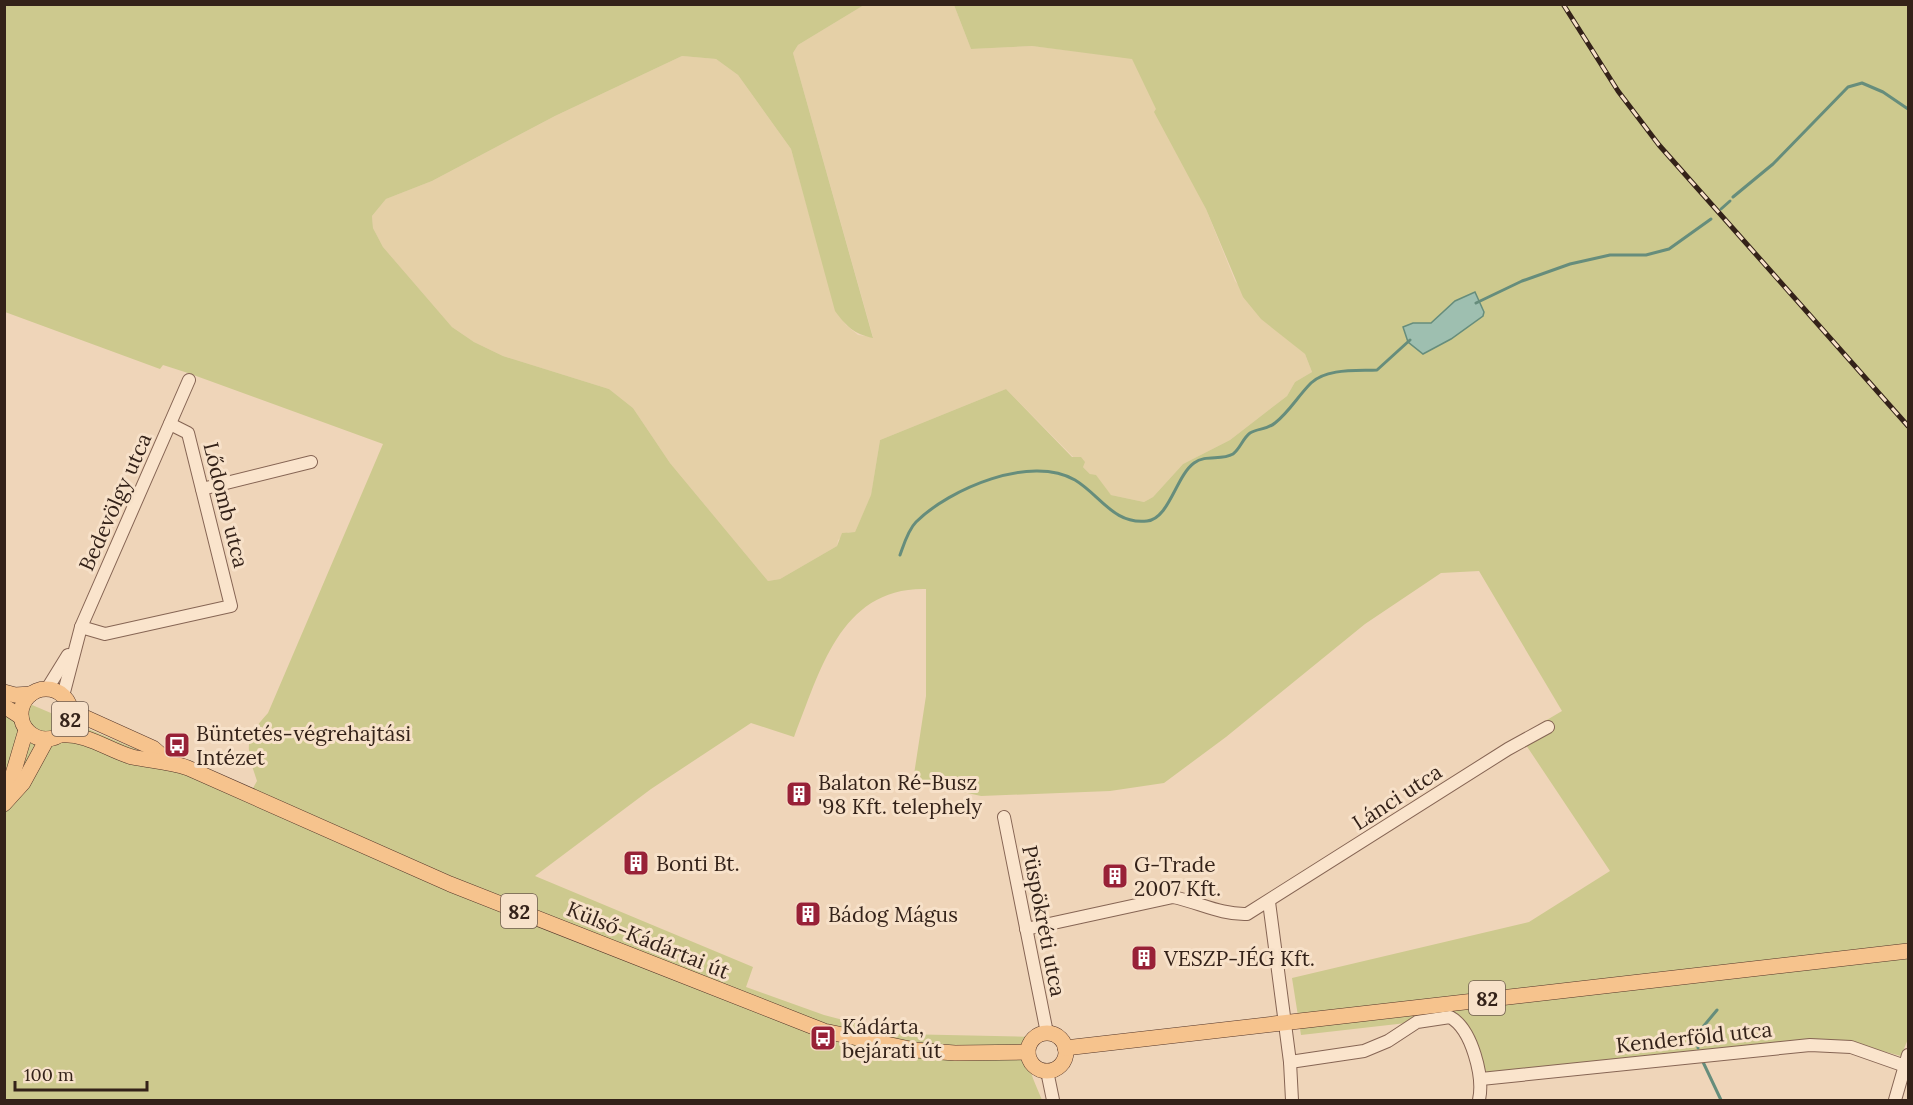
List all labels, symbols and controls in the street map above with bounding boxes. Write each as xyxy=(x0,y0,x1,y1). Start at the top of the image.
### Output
street label: Bedevölgy utca xyxy=(73,429,157,575)
street label: Lődomb utca xyxy=(197,439,255,571)
road number: 82 xyxy=(52,702,88,736)
place label: Büntetés-végrehajtási Intézet xyxy=(196,720,411,771)
bus stop icon: Büntetés-végrehajtási Intézet xyxy=(162,730,192,760)
street label: Lánci utca xyxy=(1347,758,1447,836)
place label: Balaton Ré-Busz '98 Kft. telephely xyxy=(818,769,982,820)
building icon: Balaton Ré-Busz '98 Kft. telephely xyxy=(784,779,814,809)
street label: Püspökréti utca xyxy=(1016,843,1072,999)
building icon: Bonti Bt. xyxy=(621,848,651,878)
place label: Bonti Bt. xyxy=(656,850,740,877)
place label: G-Trade 2007 Kft. xyxy=(1134,851,1221,902)
building icon: G-Trade 2007 Kft. xyxy=(1100,861,1130,891)
road number: 82 xyxy=(501,894,537,928)
street label: Külső-Kádártai út xyxy=(563,895,734,985)
building icon: Bádog Mágus xyxy=(793,899,823,929)
place label: Bádog Mágus xyxy=(828,901,958,928)
building icon: VESZP-JÉG Kft. xyxy=(1129,943,1159,973)
place label: VESZP-JÉG Kft. xyxy=(1163,945,1315,972)
road number: 82 xyxy=(1469,981,1505,1015)
place label: Kádárta, bejárati út xyxy=(842,1013,943,1064)
street label: Kenderföld utca xyxy=(1615,1015,1774,1059)
bus stop icon: Kádárta, bejárati út xyxy=(808,1023,838,1053)
scale bar xyxy=(15,1054,147,1092)
text: 100 m xyxy=(24,1063,74,1086)

